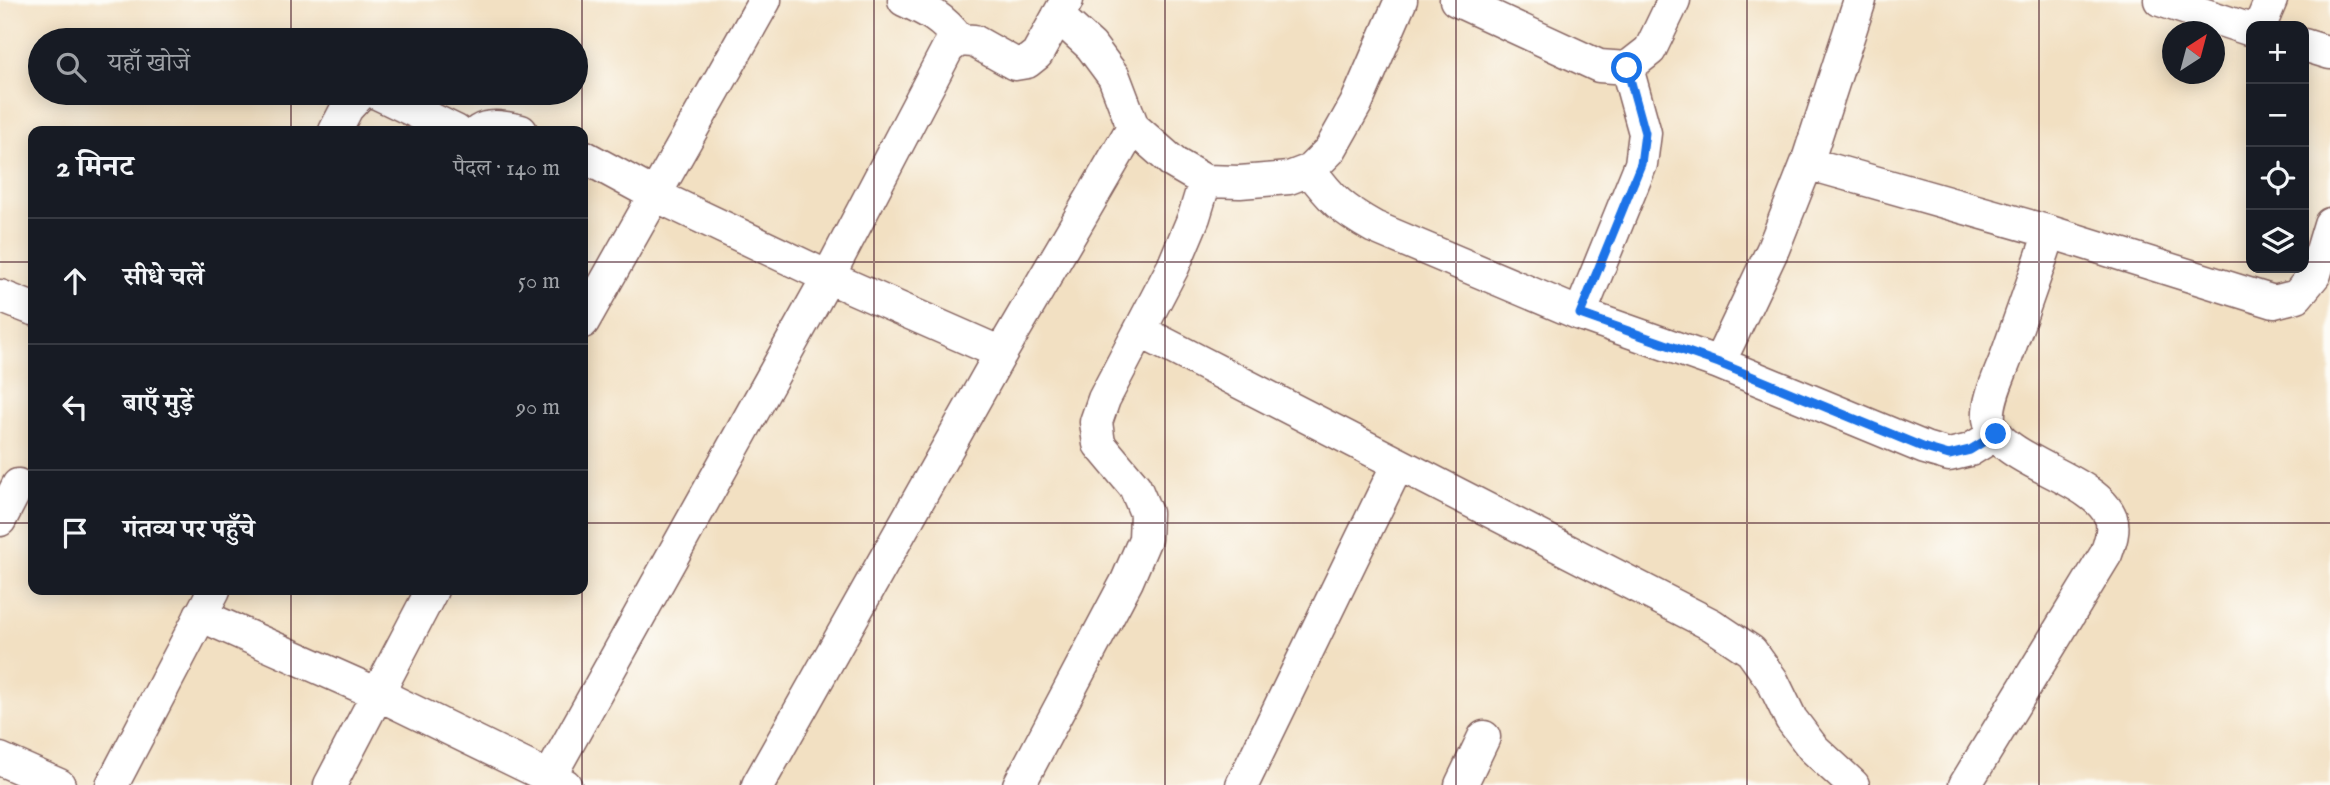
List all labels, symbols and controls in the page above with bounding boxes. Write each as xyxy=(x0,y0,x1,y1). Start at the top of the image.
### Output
north arrow xyxy=(2162,21,2225,84)
map controls xyxy=(2246,21,2309,273)
button: + xyxy=(2246,21,2309,84)
search box xyxy=(28,28,588,105)
text: यहाँ खोजें xyxy=(108,47,190,80)
icon: search xyxy=(52,48,90,86)
route start xyxy=(1611,52,1642,83)
button: − xyxy=(2246,84,2309,147)
button: locate xyxy=(2246,147,2309,210)
text: 2 मिनट xyxy=(56,149,133,187)
text: पैदल · 140 m xyxy=(453,154,560,183)
button: layers xyxy=(2246,210,2309,273)
text: सीधे चलें xyxy=(123,261,204,294)
icon: ahead xyxy=(56,262,94,300)
text: 50 m xyxy=(518,267,560,296)
text: बाएँ मुड़ें xyxy=(123,387,193,420)
icon: left xyxy=(56,388,94,426)
text: 90 m xyxy=(516,393,560,422)
route end xyxy=(1980,418,2011,449)
text: गंतव्य पर पहुँचे xyxy=(123,513,255,546)
icon: arrive xyxy=(56,514,94,552)

